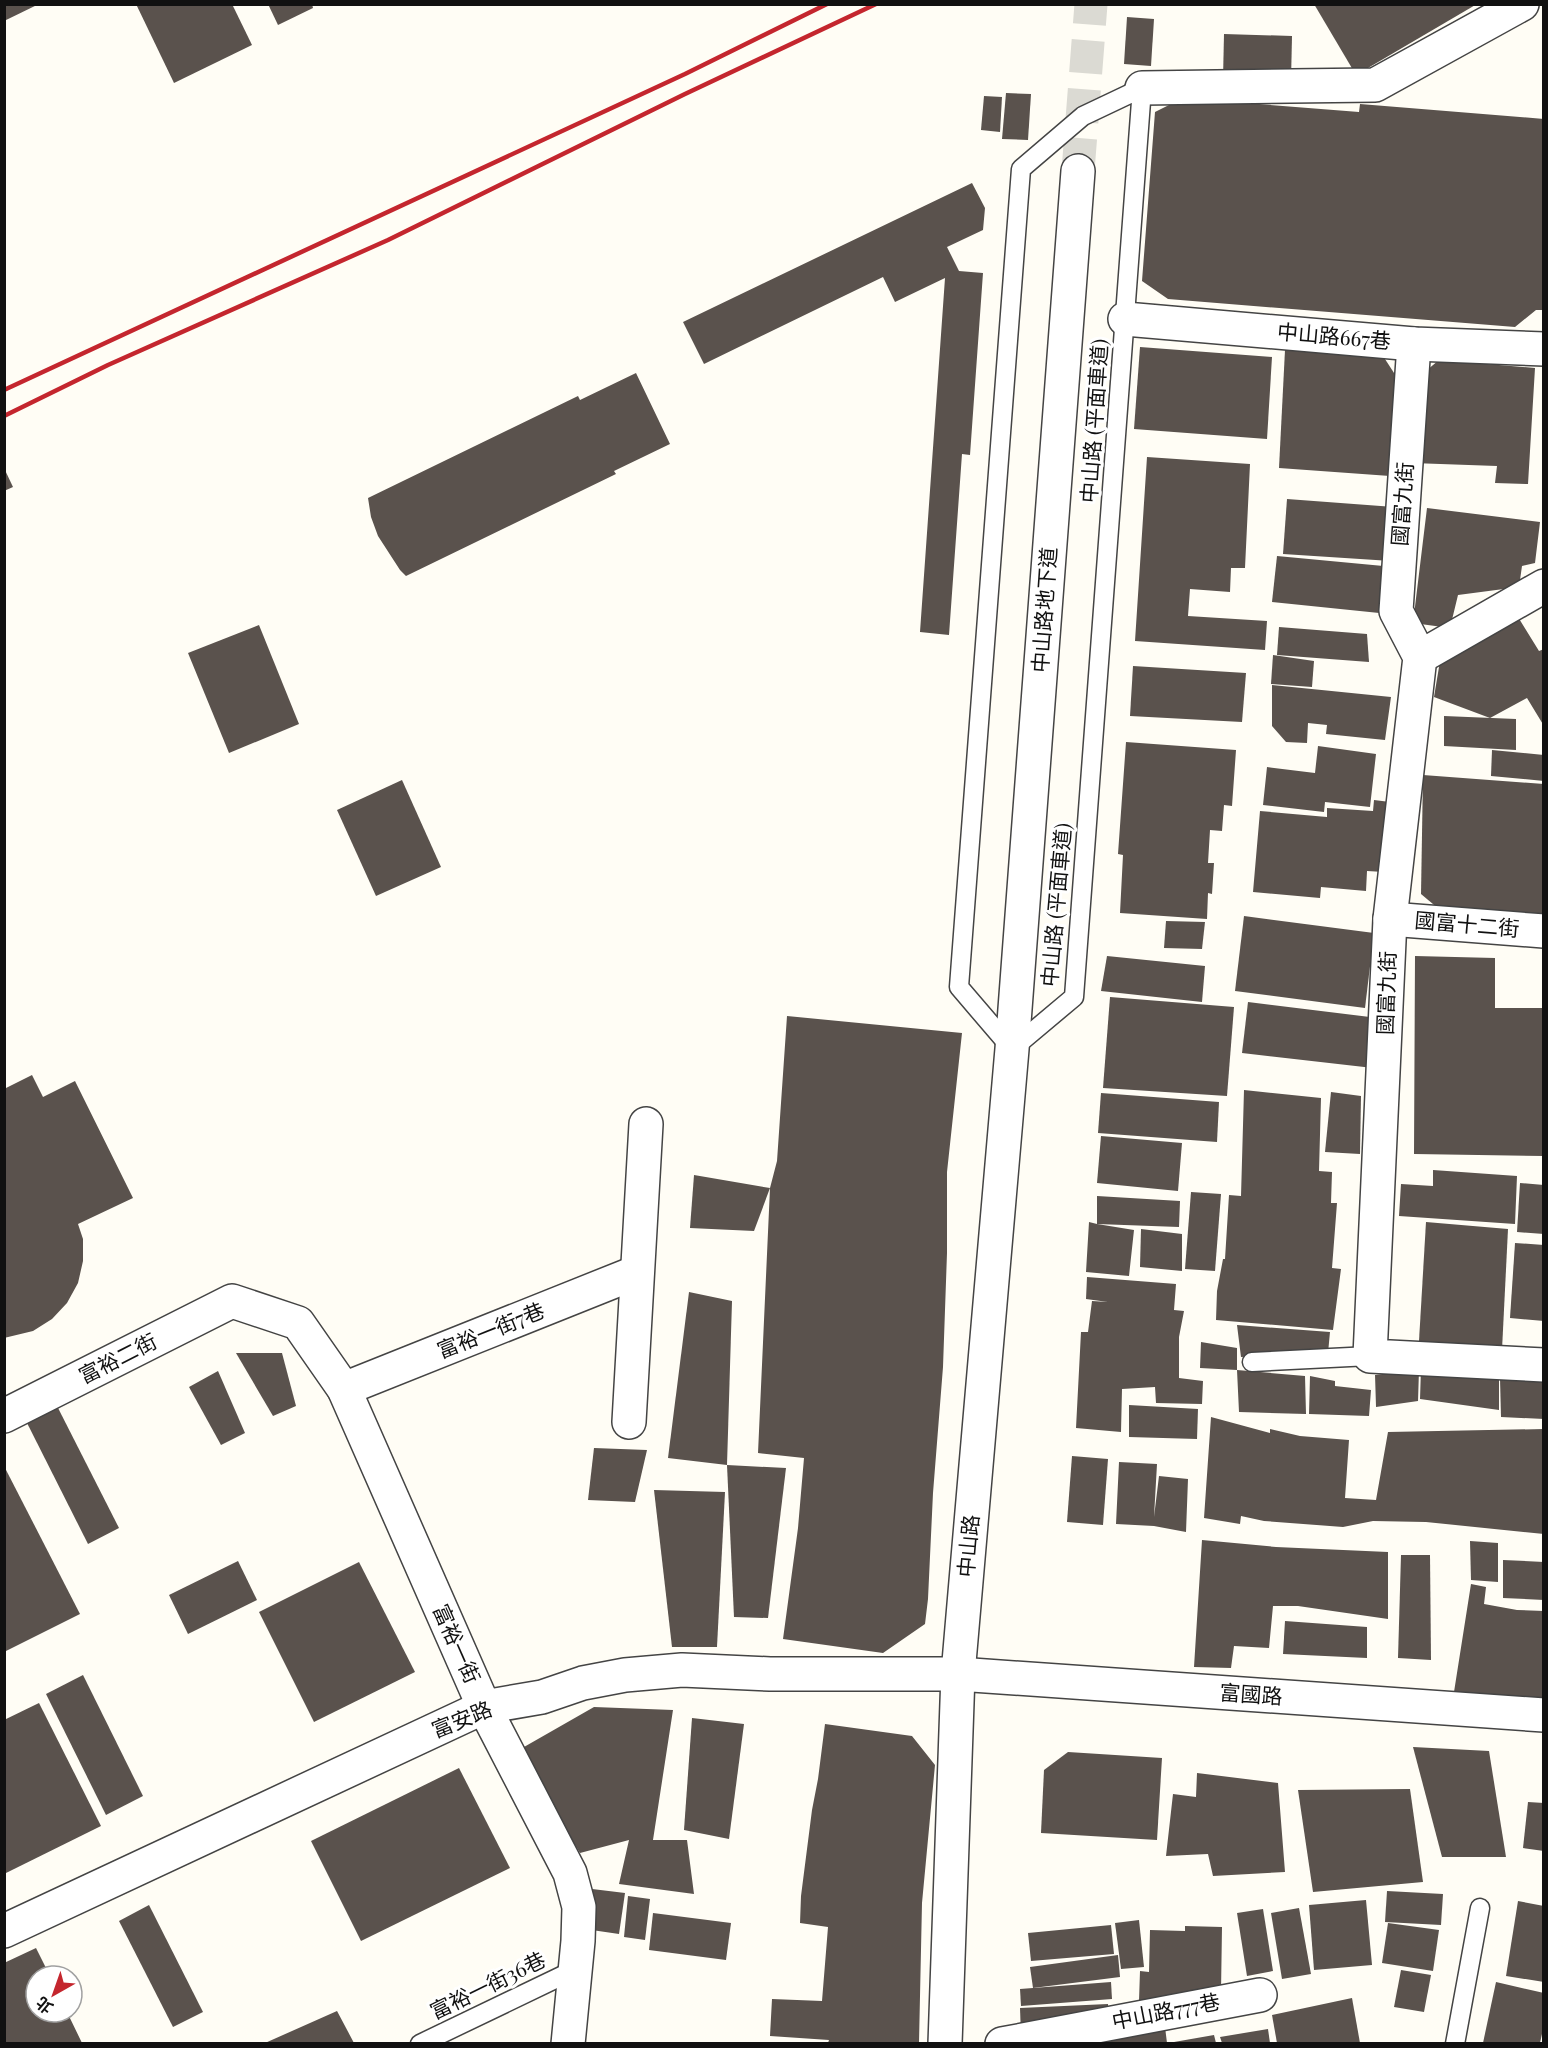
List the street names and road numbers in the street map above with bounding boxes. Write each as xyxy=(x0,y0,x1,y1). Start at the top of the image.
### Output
street label: 中山路667巷 xyxy=(1276,316,1392,354)
street label: 中山路 (平面車道) xyxy=(1073,338,1113,504)
street label: 國富九街 xyxy=(1384,461,1418,547)
street label: 中山路地下道 xyxy=(1025,546,1061,674)
street label: 中山路 (平面車道) xyxy=(1034,822,1076,988)
street label: 國富十二街 xyxy=(1414,904,1521,942)
street label: 國富九街 xyxy=(1370,950,1400,1035)
street label: 富裕一街7巷 xyxy=(432,1295,548,1363)
street label: 富裕二街 xyxy=(73,1326,161,1389)
street label: 中山路 xyxy=(950,1513,984,1578)
street label: 富裕一街 xyxy=(428,1599,488,1687)
street label: 富國路 xyxy=(1219,1677,1284,1709)
street label: 富安路 xyxy=(427,1693,496,1743)
street label: 富裕一街36巷 xyxy=(425,1944,550,2024)
street label: 中山路777巷 xyxy=(1109,1986,1222,2034)

